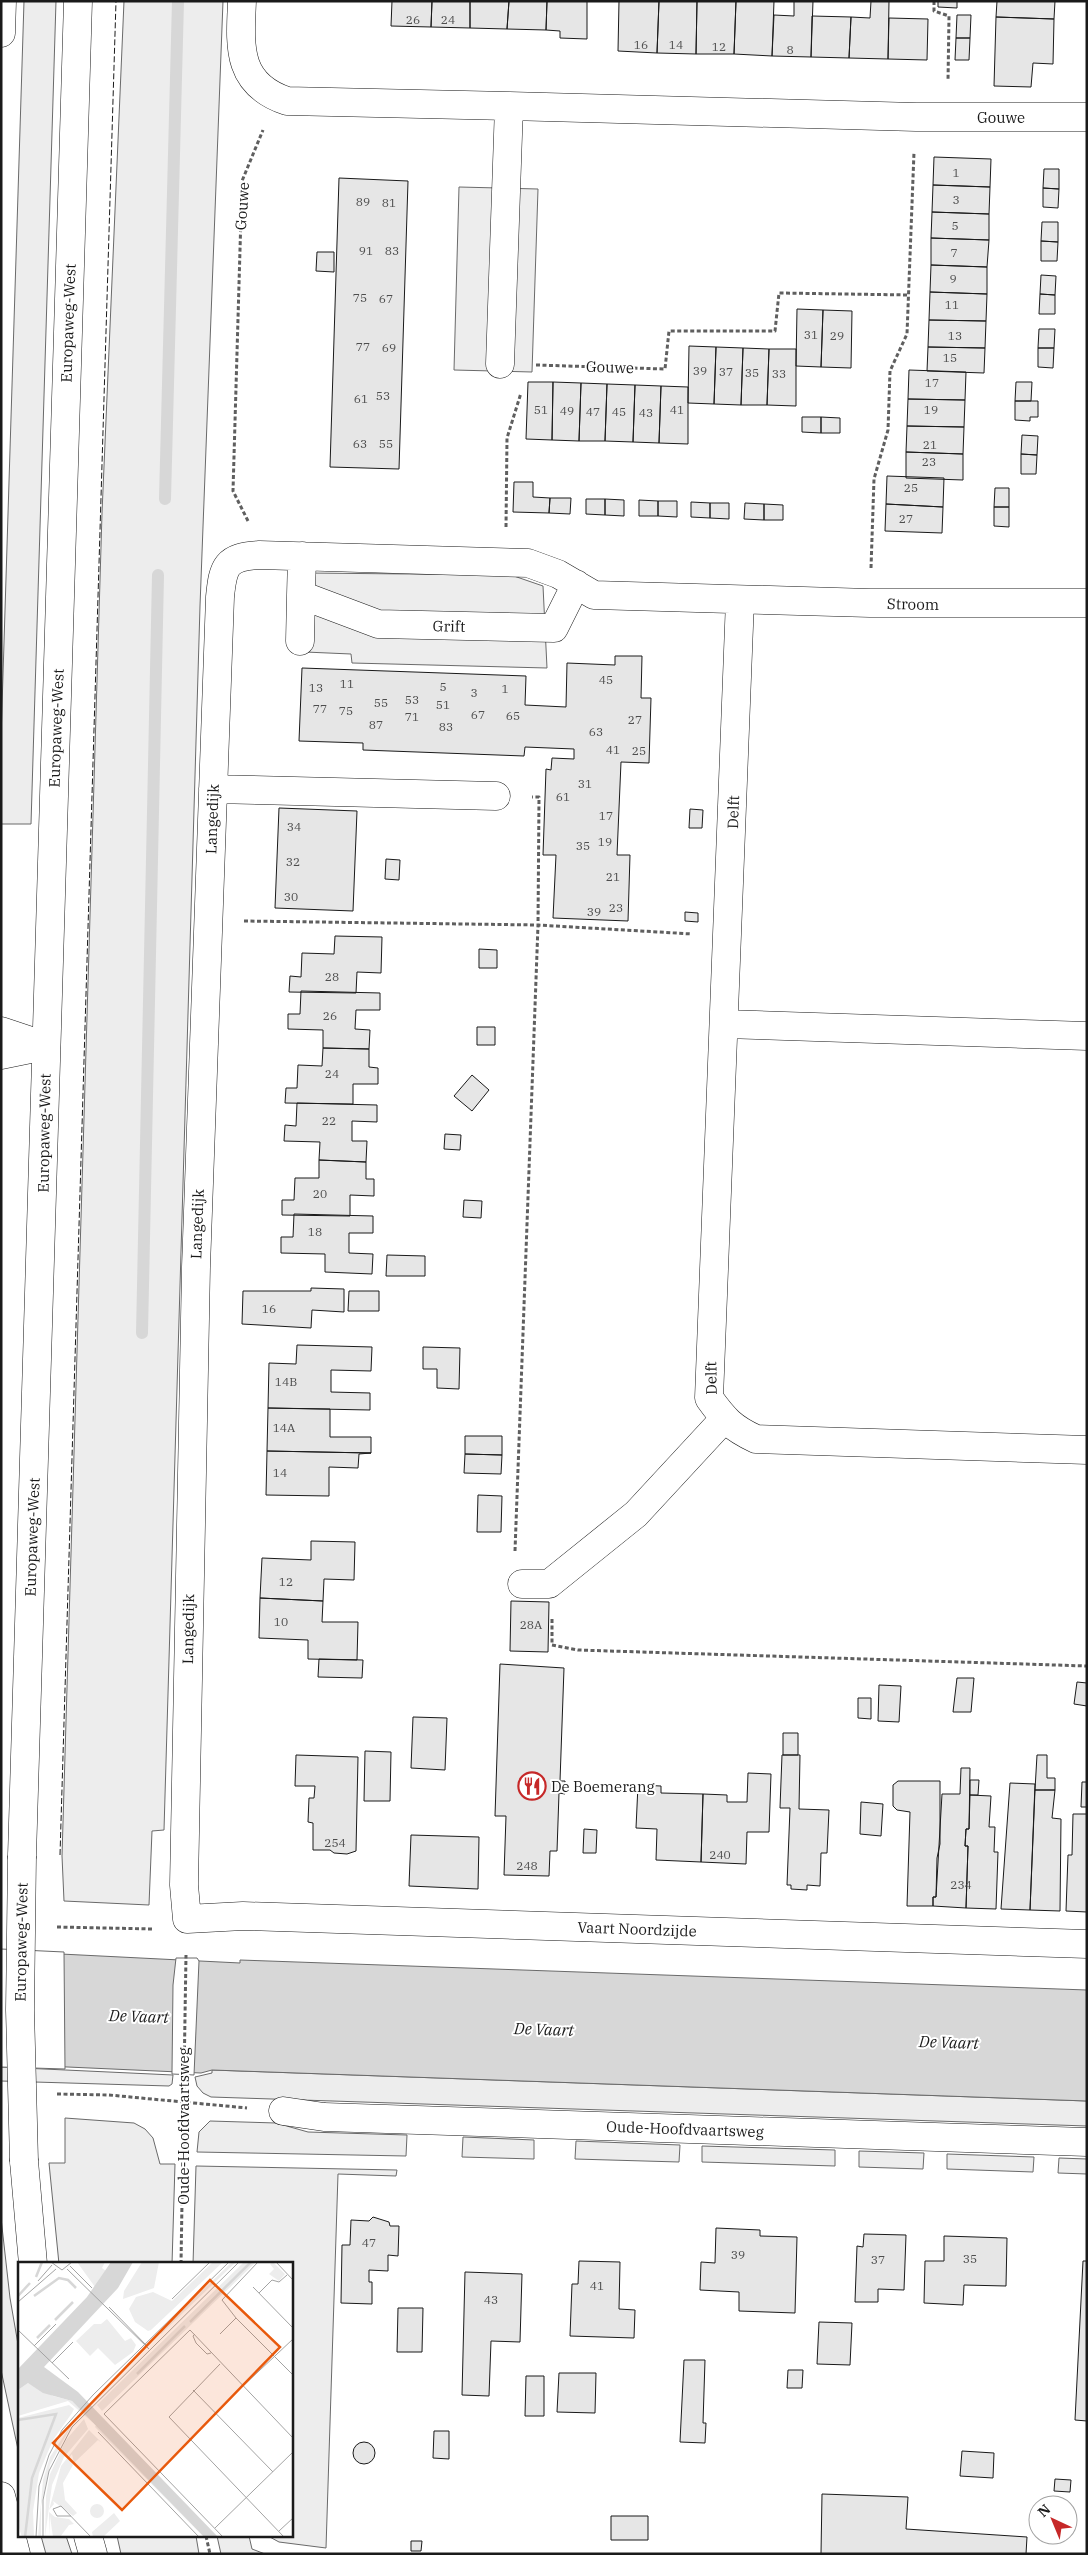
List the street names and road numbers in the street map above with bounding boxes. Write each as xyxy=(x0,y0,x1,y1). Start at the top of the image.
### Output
street label: Gouwe xyxy=(977,108,1025,127)
street label: Gouwe xyxy=(231,181,253,231)
street label: Europaweg-West xyxy=(56,263,80,383)
street label: Gouwe xyxy=(586,357,634,377)
street label: Stroom xyxy=(887,594,939,614)
street label: Grift xyxy=(433,616,465,636)
street label: Europaweg-West xyxy=(44,668,68,788)
street label: Langedijk xyxy=(201,783,223,854)
street label: Delft xyxy=(723,795,743,829)
street label: Europaweg-West xyxy=(33,1073,55,1193)
street label: Langedijk xyxy=(186,1188,208,1259)
street label: Delft xyxy=(701,1361,721,1395)
street label: Europaweg-West xyxy=(20,1477,44,1597)
street label: Langedijk xyxy=(178,1594,198,1664)
street label: Europaweg-West xyxy=(10,1882,32,2002)
street label: Vaart Noordzijde xyxy=(577,1917,697,1941)
street label: Oude-Hoofdvaartsweg xyxy=(174,2047,193,2205)
street label: Oude-Hoofdvaartsweg xyxy=(606,2117,764,2141)

